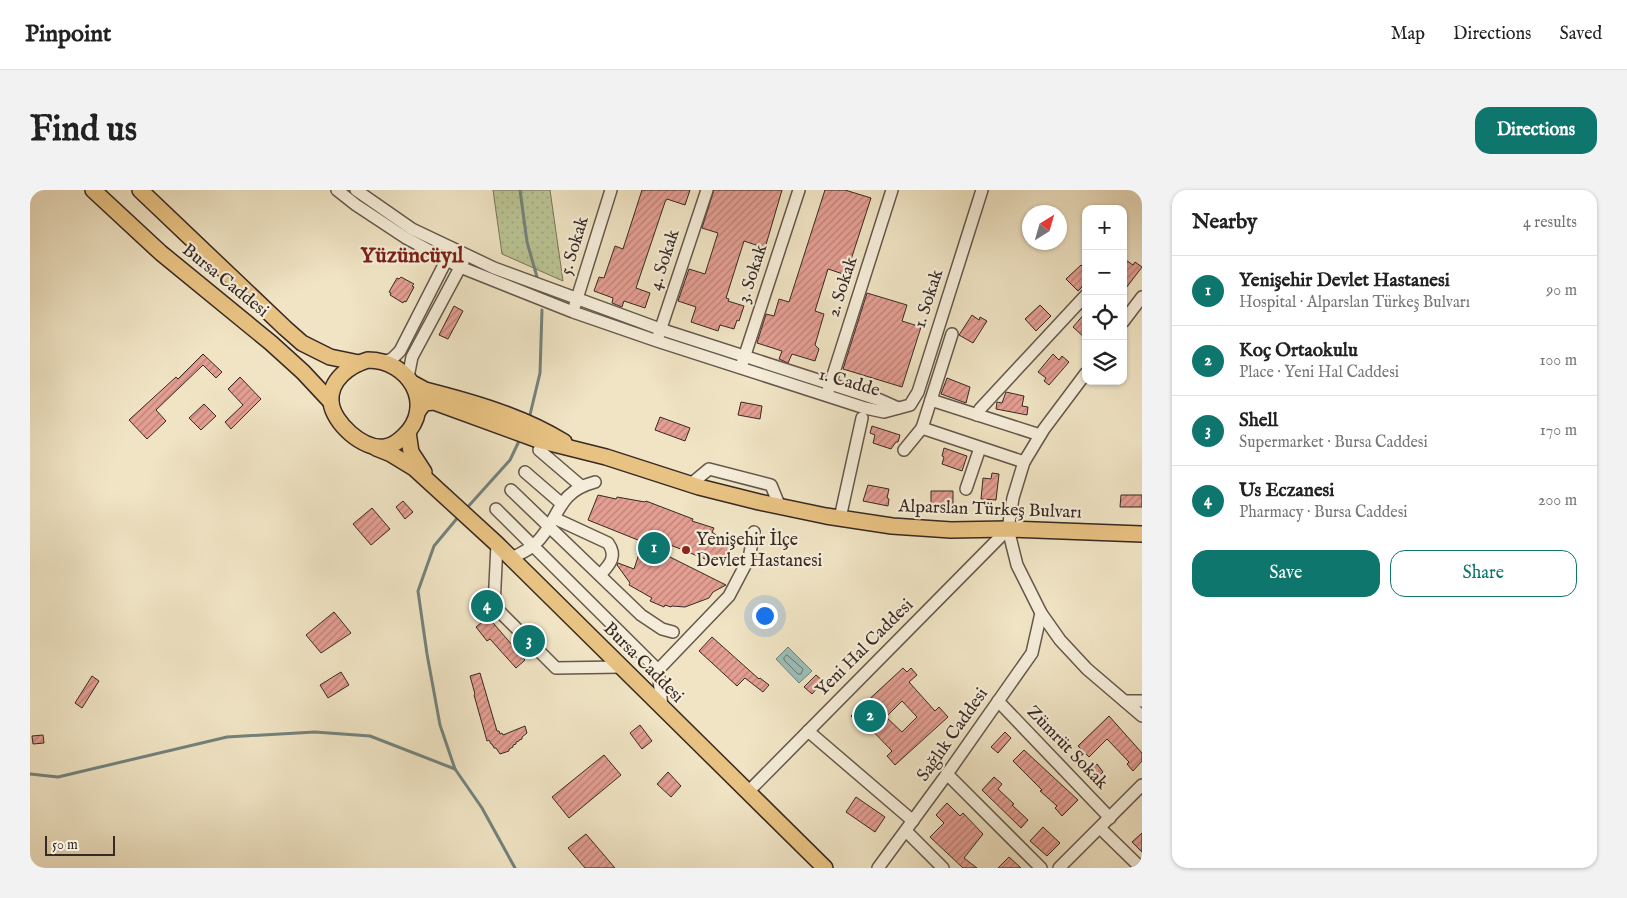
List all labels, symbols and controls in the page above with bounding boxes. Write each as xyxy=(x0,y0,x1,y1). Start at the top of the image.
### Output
text: Pinpoint xyxy=(25,19,111,50)
text: Map xyxy=(1391,23,1425,46)
text: Directions xyxy=(1453,23,1531,46)
text: Saved xyxy=(1559,23,1602,46)
button: Directions xyxy=(1475,107,1597,154)
text: Find us xyxy=(30,108,137,153)
north arrow xyxy=(1022,205,1067,250)
map controls xyxy=(1082,205,1127,385)
button: + xyxy=(1082,205,1127,250)
text: Nearby xyxy=(1192,209,1257,236)
text: 4 results xyxy=(1523,213,1577,233)
street label: 5. Sokak xyxy=(555,214,595,278)
street label: 4. Sokak xyxy=(644,226,686,293)
street label: Bursa Caddesi xyxy=(177,239,273,323)
street label: 3. Sokak xyxy=(733,241,773,306)
district label: Yüzüncüyıl xyxy=(360,242,465,270)
button: − xyxy=(1082,250,1127,295)
street label: 2. Sokak xyxy=(822,254,864,320)
street label: 1. Sokak xyxy=(909,266,949,331)
text: Yenişehir Devlet Hastanesi xyxy=(1239,269,1450,293)
text: 1 xyxy=(1205,281,1211,301)
text: 90 m xyxy=(1546,281,1577,301)
text: Hospital · Alparslan Türkeş Bulvarı xyxy=(1239,293,1470,313)
button: locate xyxy=(1082,295,1127,340)
text: Koç Ortaokulu xyxy=(1239,339,1358,363)
button: layers xyxy=(1082,340,1127,385)
text: 2 xyxy=(1204,351,1212,371)
text: 100 m xyxy=(1540,351,1577,371)
street label: 1. Cadde xyxy=(816,363,882,403)
text: Place · Yeni Hal Caddesi xyxy=(1239,363,1399,383)
text: Shell xyxy=(1239,409,1278,433)
text: 3 xyxy=(1205,421,1211,441)
text: 170 m xyxy=(1540,421,1577,441)
text: Supermarket · Bursa Caddesi xyxy=(1239,433,1428,453)
text: Us Eczanesi xyxy=(1239,479,1334,503)
text: 4 xyxy=(1204,491,1212,511)
text: 200 m xyxy=(1538,491,1577,511)
street label: Alparslan Türkeş Bulvarı xyxy=(897,495,1082,525)
text: Pharmacy · Bursa Caddesi xyxy=(1239,503,1408,523)
place label: Yenişehir İlçe Devlet Hastanesi xyxy=(696,528,823,573)
pin: 1 xyxy=(638,529,670,567)
marker: Yenişehir İlçe Devlet Hastanesi xyxy=(680,544,692,556)
button: Save xyxy=(1192,550,1380,597)
button: Share xyxy=(1390,550,1577,597)
pin: 4 xyxy=(471,587,503,625)
street label: Yeni Hal Caddesi xyxy=(811,594,919,702)
your location xyxy=(752,603,778,629)
street label: Bursa Caddesi xyxy=(598,618,688,708)
pin: 3 xyxy=(513,622,545,660)
street label: Sağlık Caddesi xyxy=(912,683,994,786)
pin: 2 xyxy=(854,697,886,735)
street label: Zümrüt Sokak xyxy=(1021,701,1113,795)
scale bar xyxy=(45,833,115,856)
text: 50 m xyxy=(52,836,78,854)

